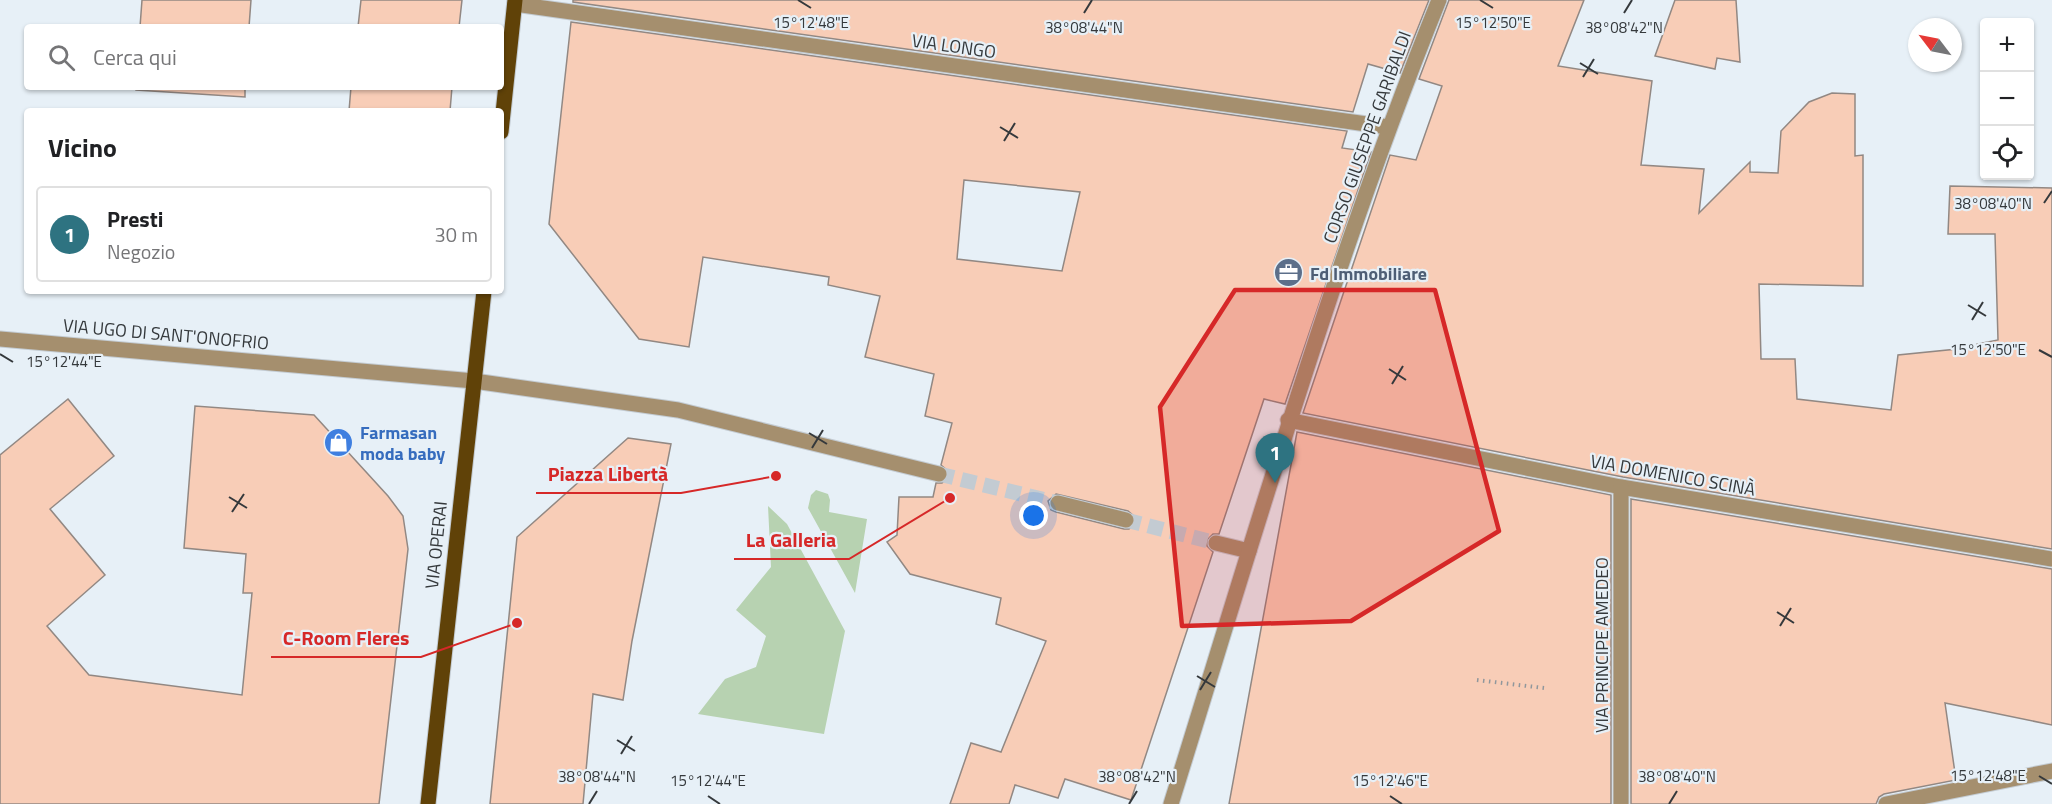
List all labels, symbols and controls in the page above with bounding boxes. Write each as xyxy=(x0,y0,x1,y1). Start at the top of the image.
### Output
text: 15°12'48"E xyxy=(773,11,849,34)
text: 15°12'50"E xyxy=(1455,11,1531,34)
text: 38°08'44"N xyxy=(1045,16,1123,39)
text: 38°08'42"N xyxy=(1585,16,1663,39)
north arrow xyxy=(1908,18,1962,72)
map controls xyxy=(1980,18,2034,180)
button: + xyxy=(1980,18,2034,72)
search box xyxy=(24,24,504,90)
street label: VIA LONGO xyxy=(910,27,998,65)
street label: CORSO GIUSEPPE GARIBALDI xyxy=(1316,27,1418,247)
text: Cerca qui xyxy=(93,40,177,74)
icon: search xyxy=(45,41,78,74)
button: − xyxy=(1980,72,2034,126)
button: locate xyxy=(1980,126,2034,180)
text: Vicino xyxy=(48,128,117,167)
text: 38°08'40"N xyxy=(1954,192,2032,215)
text: Presti xyxy=(107,202,163,236)
text: 1 xyxy=(64,219,75,250)
text: 30 m xyxy=(434,219,478,250)
text: Negozio xyxy=(107,236,175,267)
office icon: Fd Immobiliare xyxy=(1273,257,1305,289)
place label: Fd Immobiliare xyxy=(1310,260,1427,287)
street label: VIA UGO DI SANT'ONOFRIO xyxy=(62,312,270,356)
text: 15°12'50"E xyxy=(1950,338,2026,361)
text: 15°12'44"E xyxy=(26,350,102,373)
place label: Farmasan moda baby xyxy=(360,419,445,467)
shop icon: Farmasan moda baby xyxy=(323,426,355,458)
pin: 1 xyxy=(1256,434,1294,483)
street label: VIA DOMENICO SCINÀ xyxy=(1588,447,1758,503)
callout: Piazza Libertà xyxy=(536,455,681,493)
text: Piazza Libertà xyxy=(548,458,668,489)
street label: VIA OPERAI xyxy=(418,500,454,590)
your location xyxy=(1019,501,1048,530)
callout: La Galleria xyxy=(734,521,849,559)
text: La Galleria xyxy=(746,524,836,555)
street label: VIA PRINCIPE AMEDEO xyxy=(1588,557,1615,733)
callout: C-Room Fleres xyxy=(271,619,421,657)
text: C-Room Fleres xyxy=(283,622,409,653)
text: 15°12'48"E xyxy=(1950,764,2026,787)
text: 38°08'44"N xyxy=(558,765,636,788)
text: 38°08'42"N xyxy=(1098,765,1176,788)
text: 38°08'40"N xyxy=(1638,765,1716,788)
text: 15°12'44"E xyxy=(670,769,746,792)
text: 15°12'46"E xyxy=(1352,769,1428,792)

